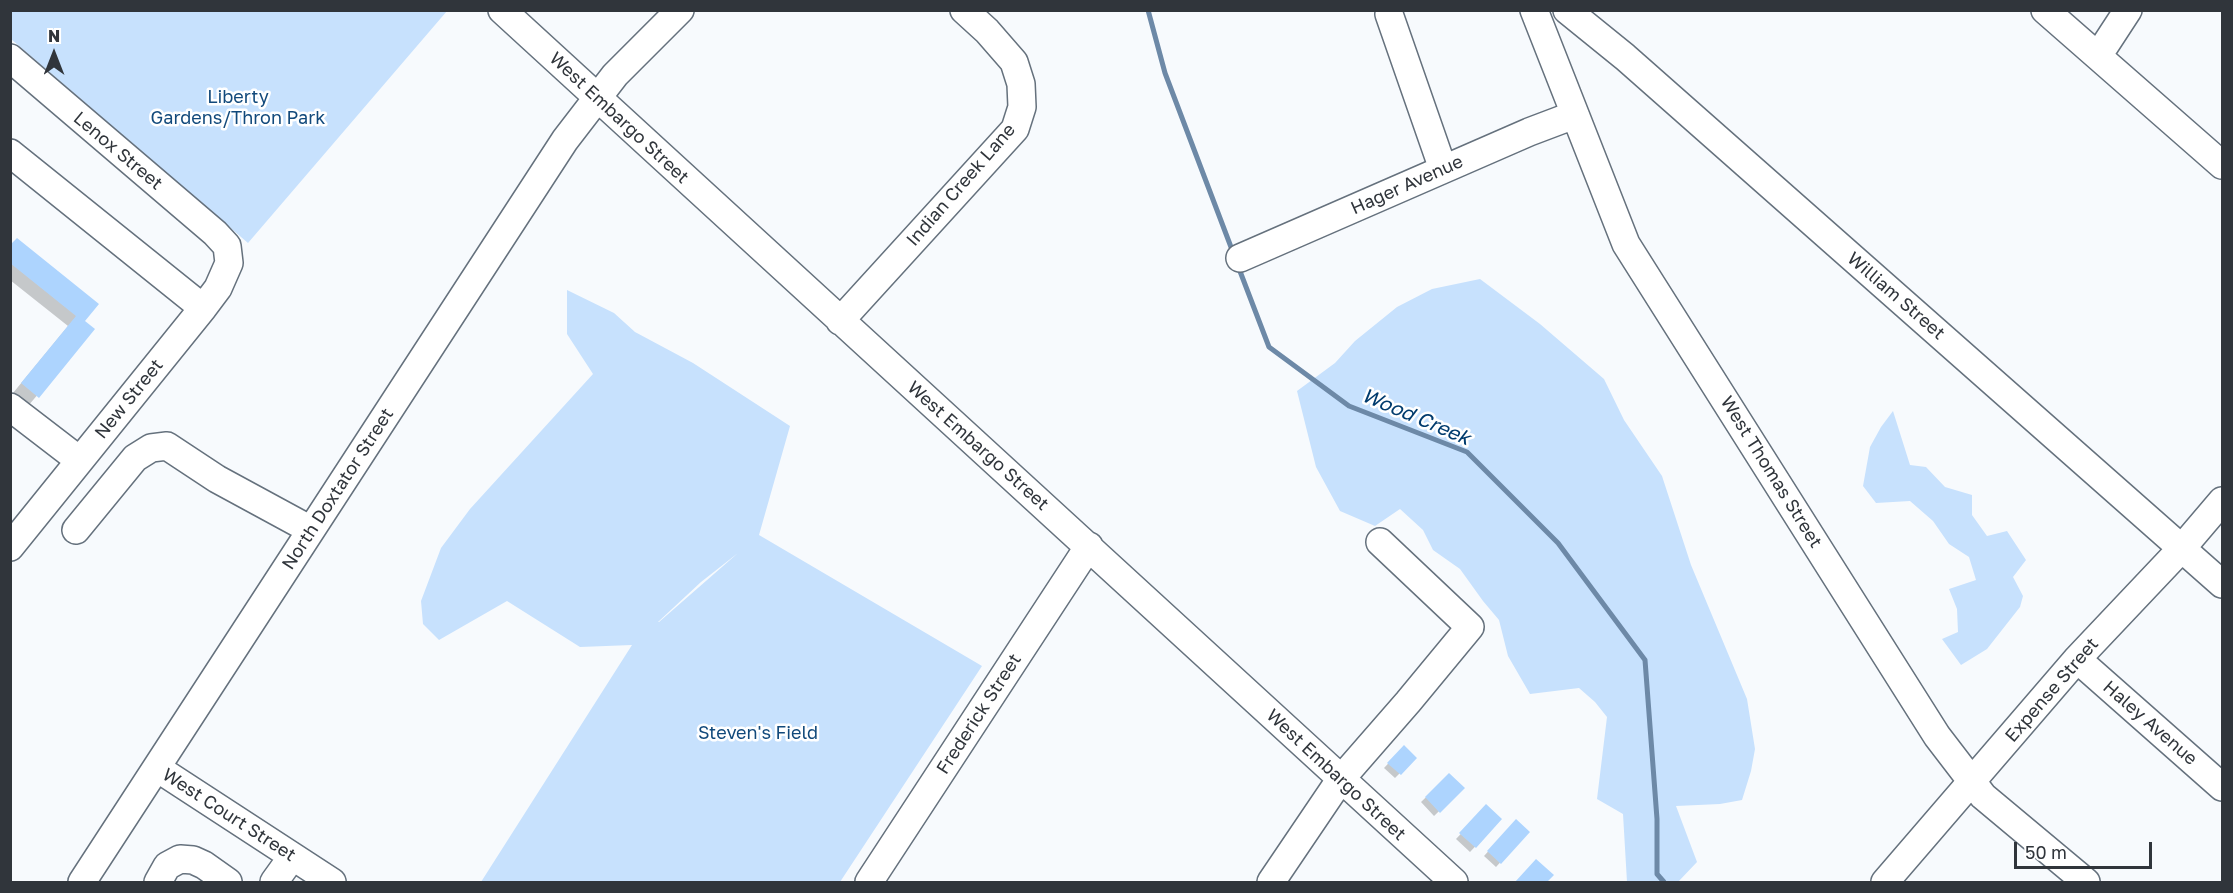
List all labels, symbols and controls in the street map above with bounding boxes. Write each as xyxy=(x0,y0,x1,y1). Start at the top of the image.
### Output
north arrow xyxy=(24,24,84,84)
text: N xyxy=(48,26,60,46)
street label: West Embargo Street xyxy=(545,48,693,188)
park label: Liberty Gardens/Thron Park xyxy=(151,86,325,128)
street label: Lenox Street xyxy=(69,107,167,195)
street label: Indian Creek Lane xyxy=(902,119,1020,251)
street label: Hager Avenue xyxy=(1348,151,1466,219)
street label: William Street xyxy=(1843,248,1949,344)
street label: New Street xyxy=(90,355,168,443)
street label: West Embargo Street xyxy=(903,377,1053,515)
water label: Wood Creek xyxy=(1358,383,1474,451)
street label: West Thomas Street xyxy=(1716,392,1826,552)
street label: North Doxtator Street xyxy=(278,404,398,574)
street label: Expense Street xyxy=(2001,633,2103,747)
street label: Frederick Street xyxy=(932,650,1026,778)
street label: Haley Avenue xyxy=(2099,676,2201,770)
street label: West Embargo Street xyxy=(1262,705,1410,845)
park label: Steven's Field xyxy=(698,722,818,744)
street label: West Court Street xyxy=(158,764,300,866)
scale bar xyxy=(2017,830,2155,868)
text: 50 m xyxy=(2025,841,2067,863)

